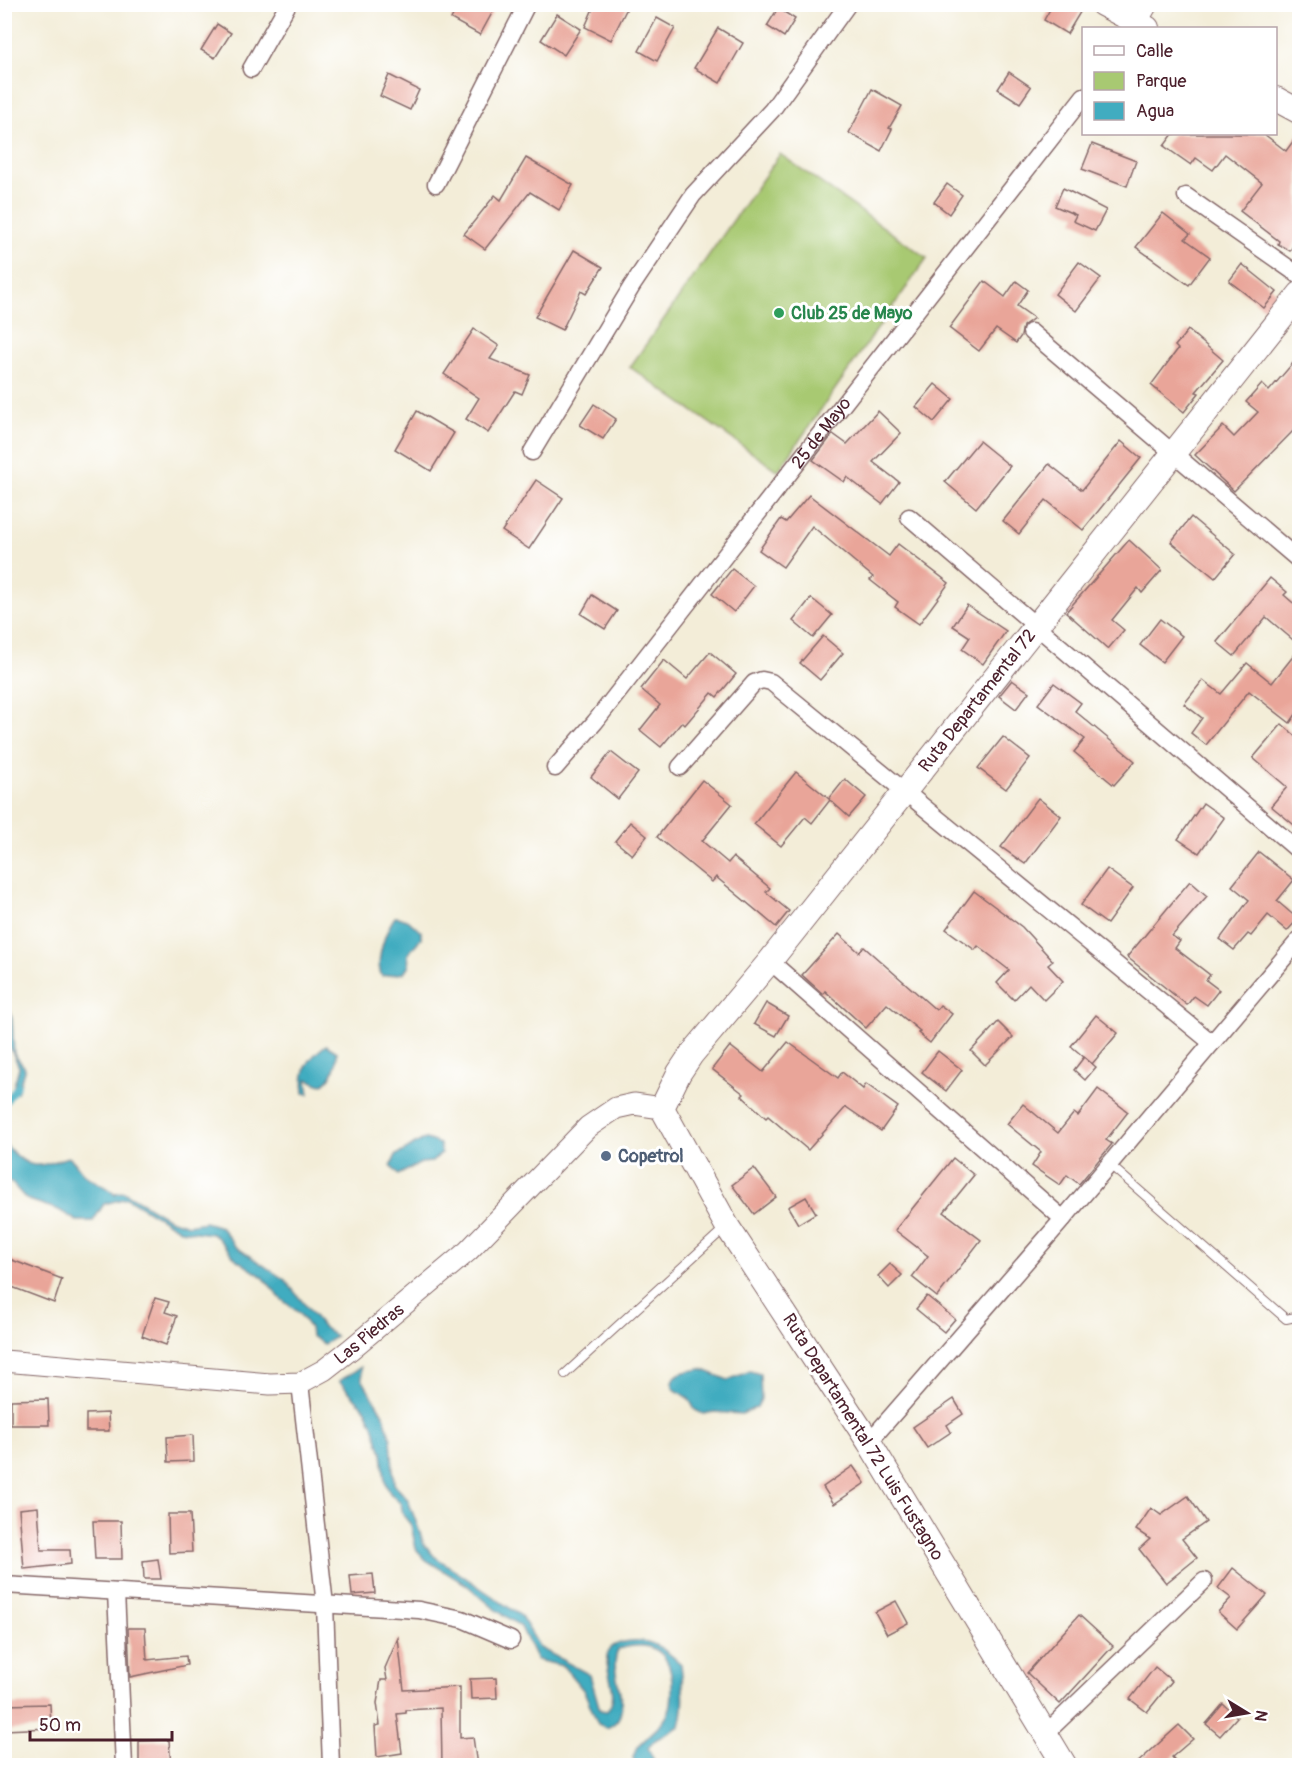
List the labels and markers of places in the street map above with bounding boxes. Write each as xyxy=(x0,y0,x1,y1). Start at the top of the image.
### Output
place label: Club 25 de Mayo xyxy=(791,302,913,325)
marker: Club 25 de Mayo xyxy=(772,306,786,320)
place label: Copetrol xyxy=(618,1145,684,1168)
marker: Copetrol xyxy=(599,1149,613,1163)

